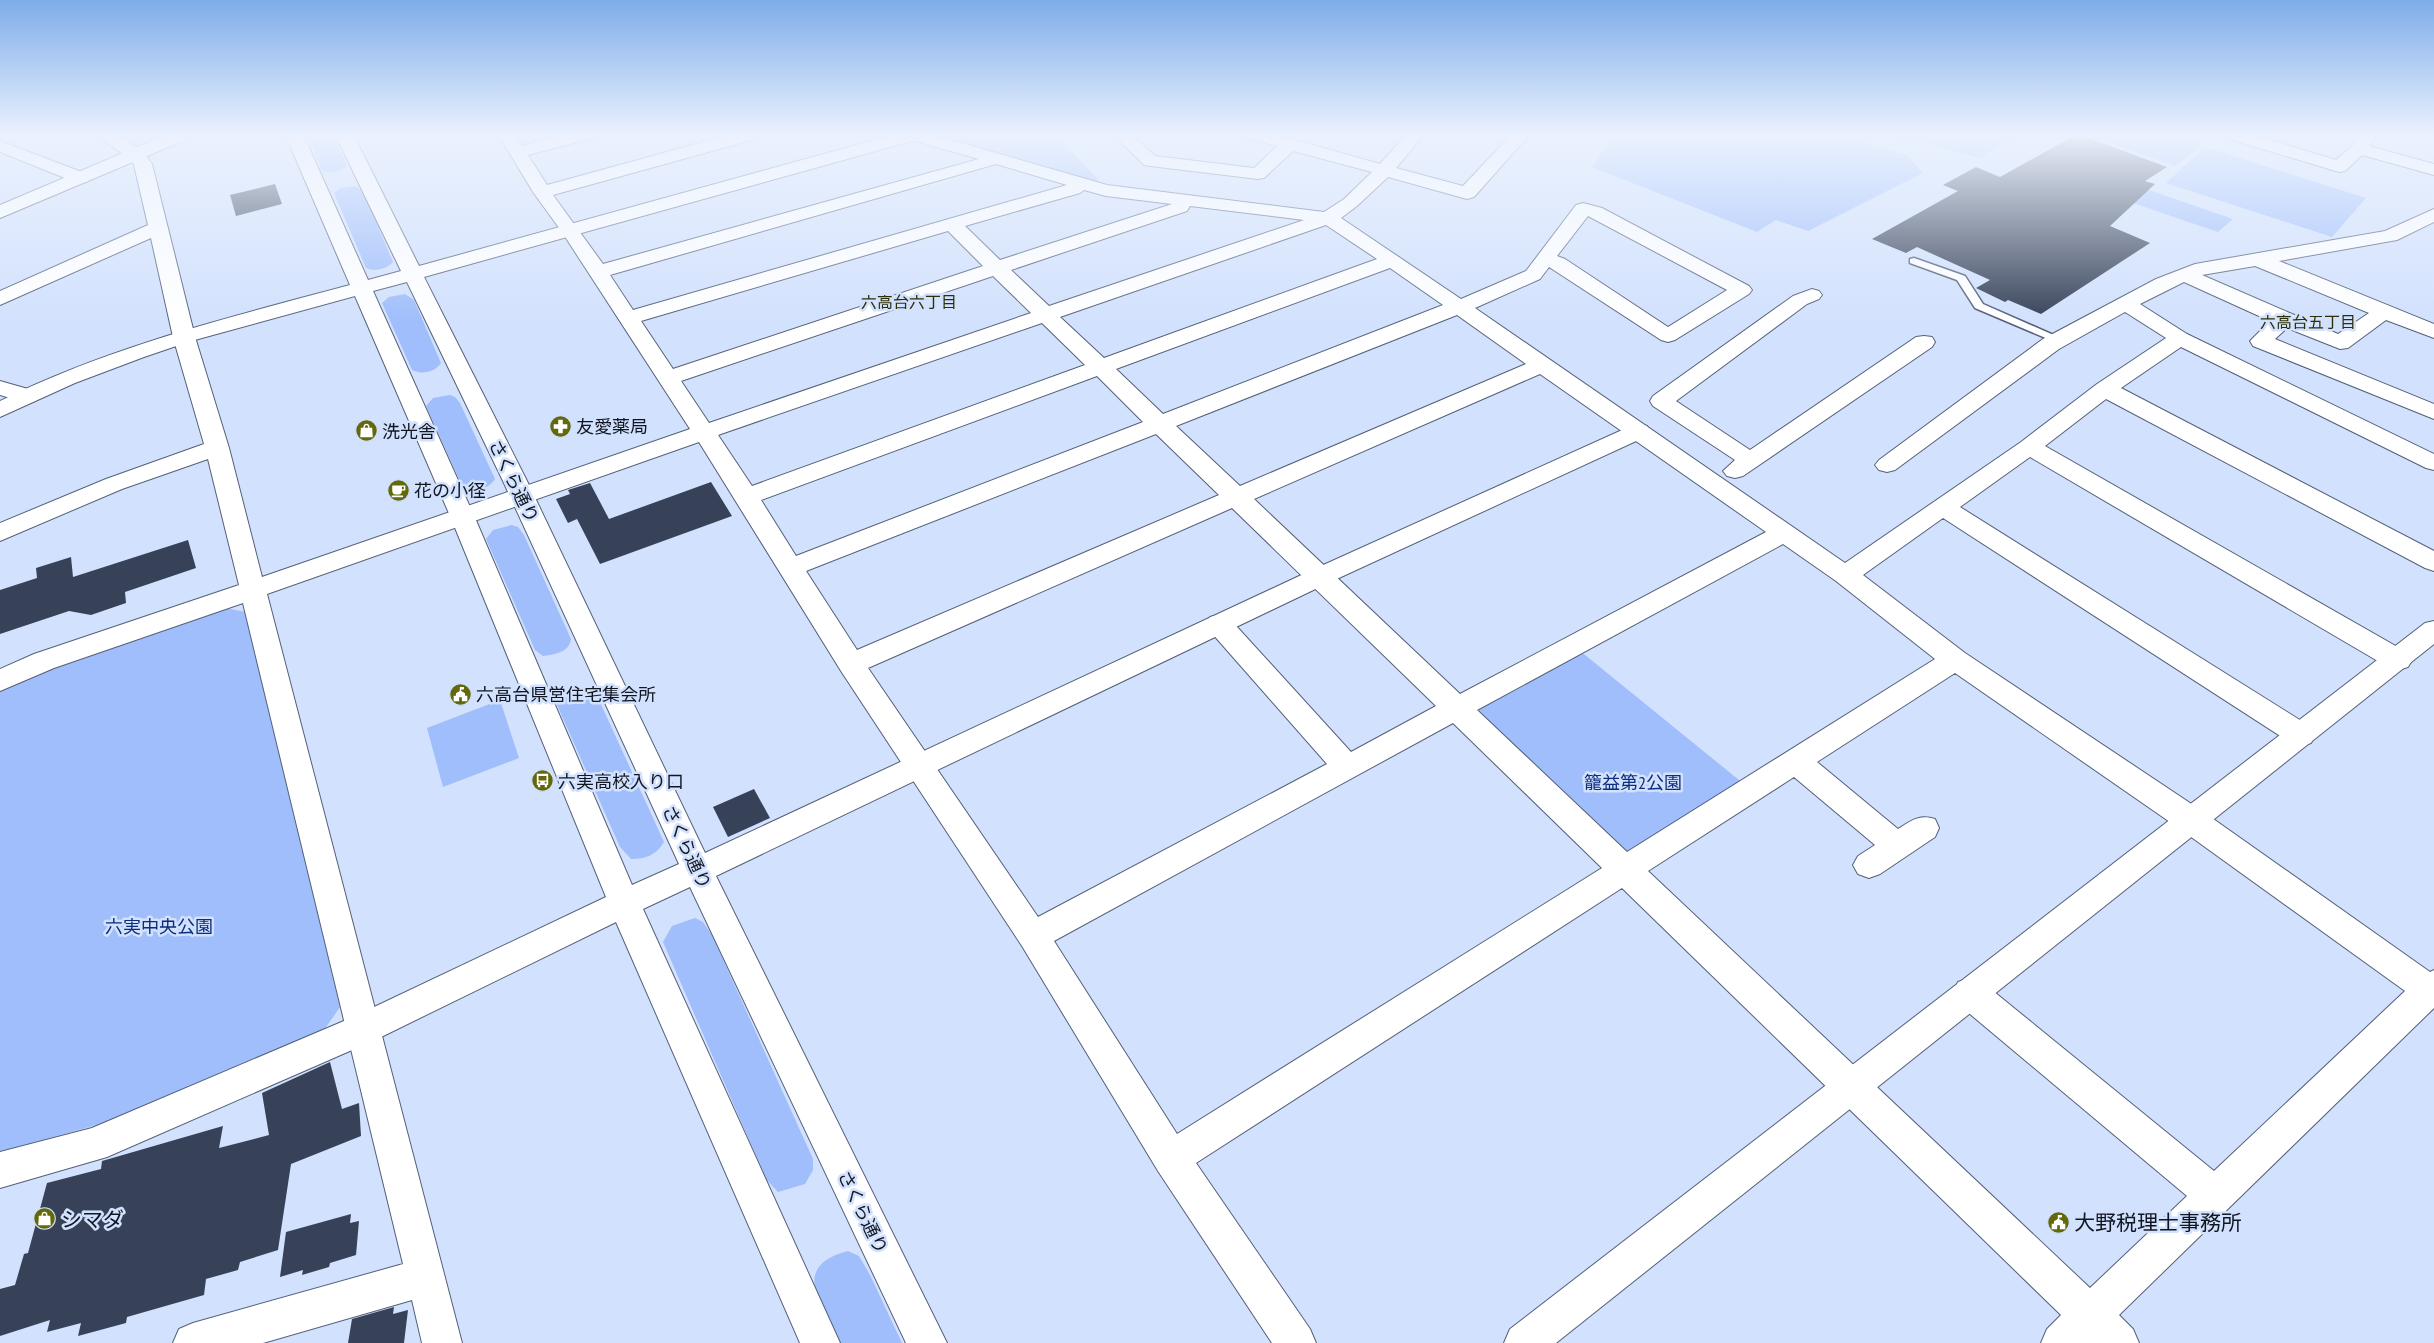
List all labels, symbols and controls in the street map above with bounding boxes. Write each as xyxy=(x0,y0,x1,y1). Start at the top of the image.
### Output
district label: 六高台六丁目 xyxy=(861,292,957,312)
district label: 六高台五丁目 xyxy=(2260,312,2356,332)
pharmacy icon: 友愛薬局 xyxy=(548,414,572,438)
place label: 友愛薬局 xyxy=(576,415,648,438)
shop icon: 洗光舎 xyxy=(354,419,378,443)
place label: 洗光舎 xyxy=(382,420,436,443)
street label: さくら通り xyxy=(484,436,544,526)
cafe icon: 花の小径 xyxy=(386,478,410,502)
place label: 花の小径 xyxy=(414,479,486,502)
public building icon: 六高台県営住宅集会所 xyxy=(448,682,472,706)
place label: 六高台県営住宅集会所 xyxy=(476,683,656,706)
bus stop icon: 六実高校入り口 xyxy=(530,769,554,793)
place label: 六実高校入り口 xyxy=(558,770,684,793)
park label: 籠益第2公園 xyxy=(1584,771,1682,794)
street label: さくら通り xyxy=(658,801,716,893)
park label: 六実中央公園 xyxy=(105,915,213,938)
street label: さくら通り xyxy=(833,1167,893,1257)
place label: シマダ xyxy=(61,1206,124,1233)
shop icon: シマダ xyxy=(33,1207,57,1231)
place label: 大野税理士事務所 xyxy=(2074,1209,2242,1236)
public building icon: 大野税理士事務所 xyxy=(2046,1210,2070,1234)

